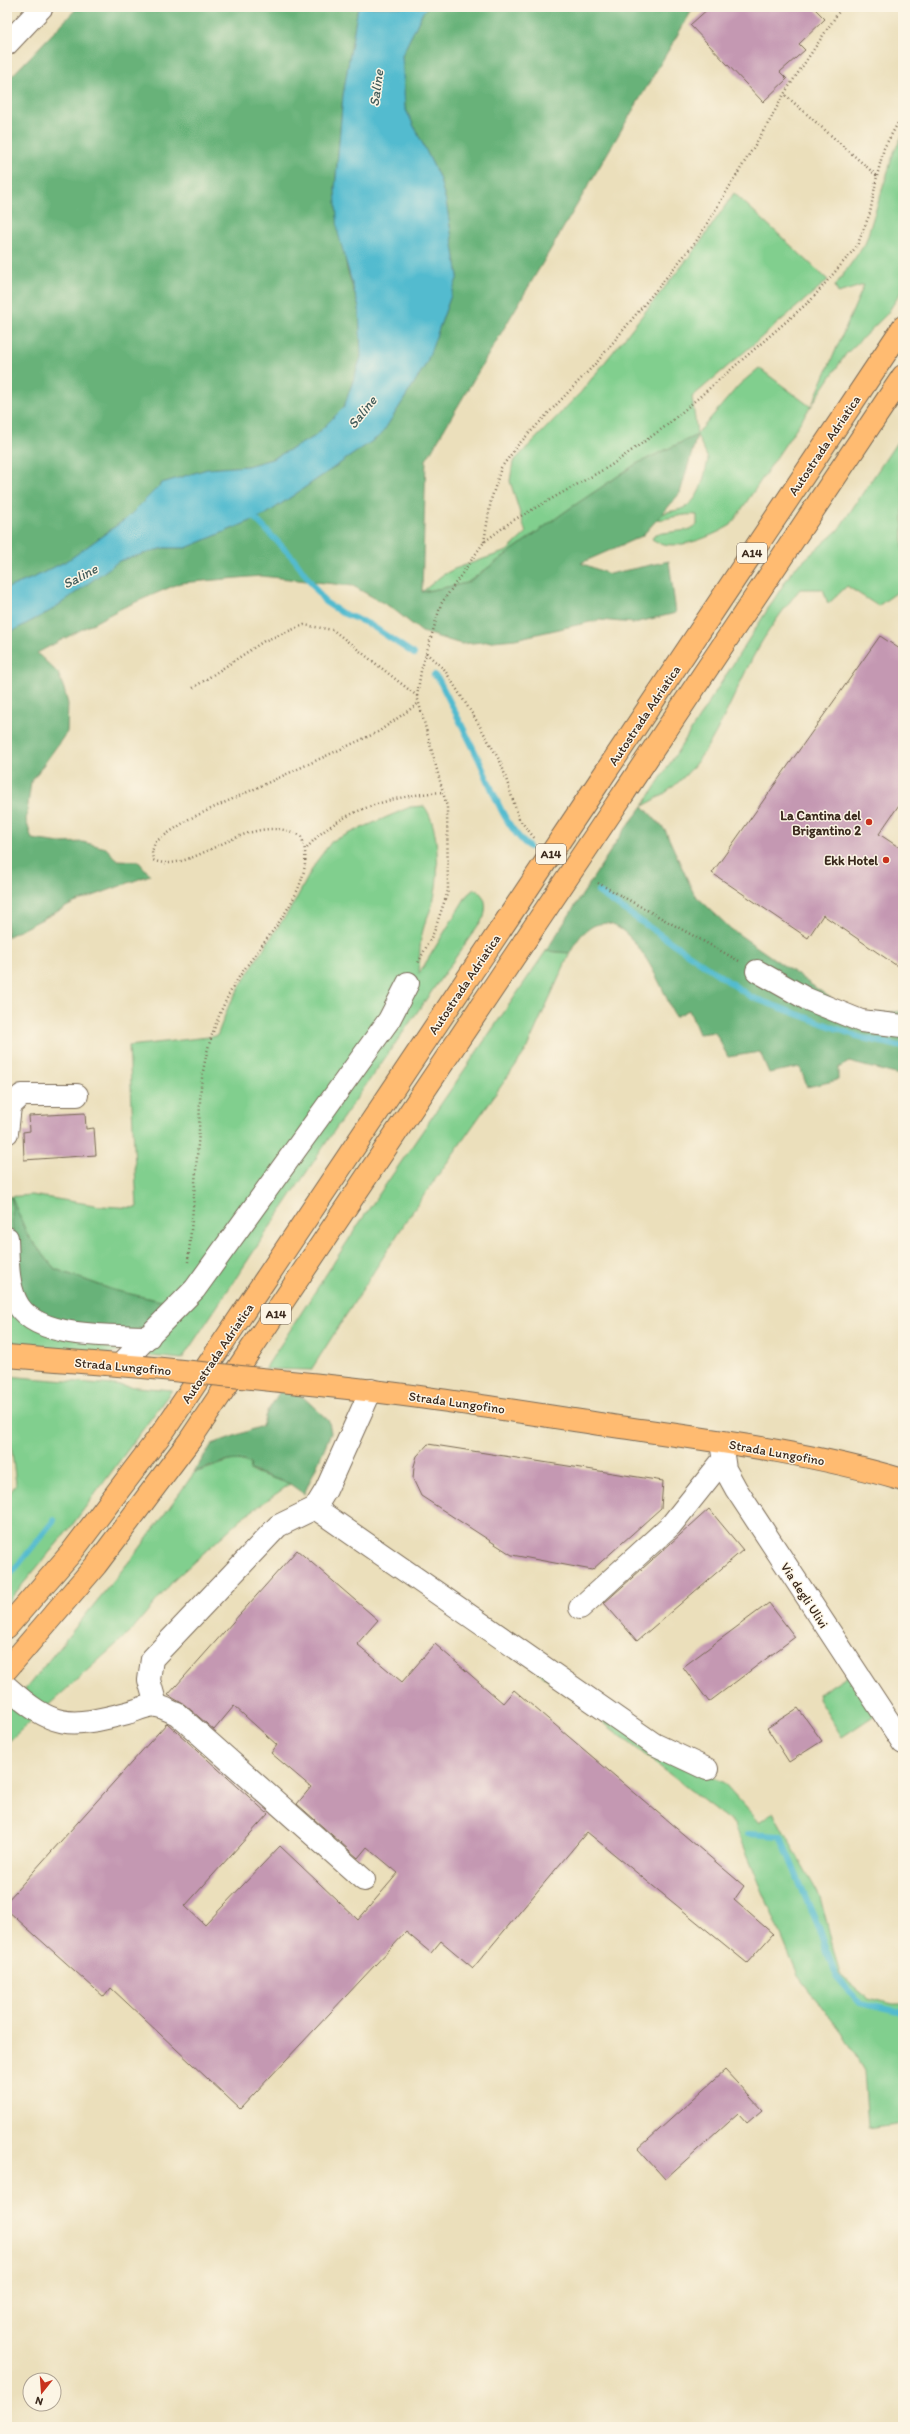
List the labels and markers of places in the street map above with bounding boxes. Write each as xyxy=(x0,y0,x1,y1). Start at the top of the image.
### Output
place label: La Cantina del Brigantino 2 xyxy=(780,808,861,839)
marker: La Cantina del Brigantino 2 xyxy=(864,817,874,827)
place label: Ekk Hotel xyxy=(824,853,878,868)
marker: Ekk Hotel xyxy=(881,855,891,865)

